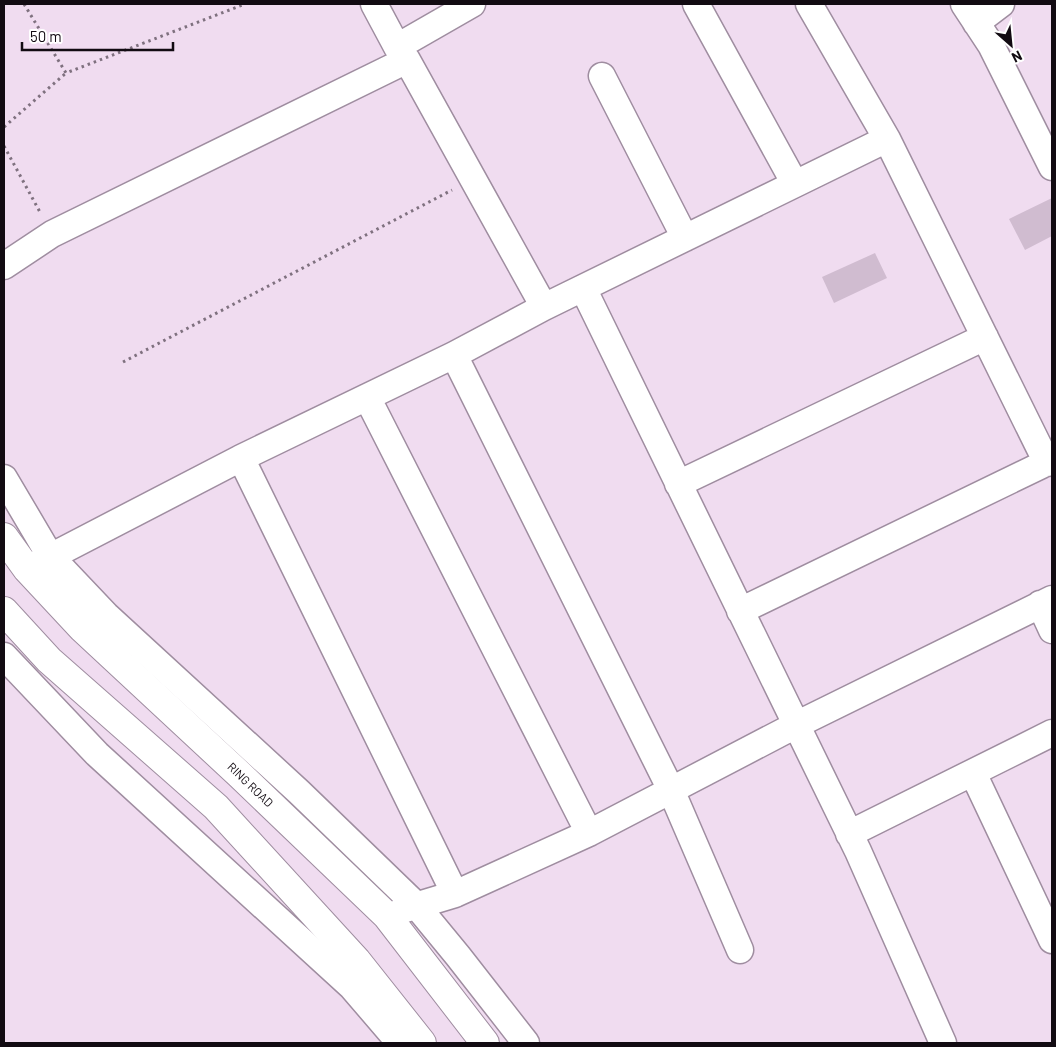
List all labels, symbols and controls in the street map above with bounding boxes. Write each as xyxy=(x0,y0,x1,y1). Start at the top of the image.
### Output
scale bar xyxy=(22,20,174,52)
north arrow xyxy=(986,20,1036,70)
text: 50 m xyxy=(30,27,62,45)
text: N xyxy=(1009,47,1025,67)
street label: RING ROAD xyxy=(225,759,276,809)

